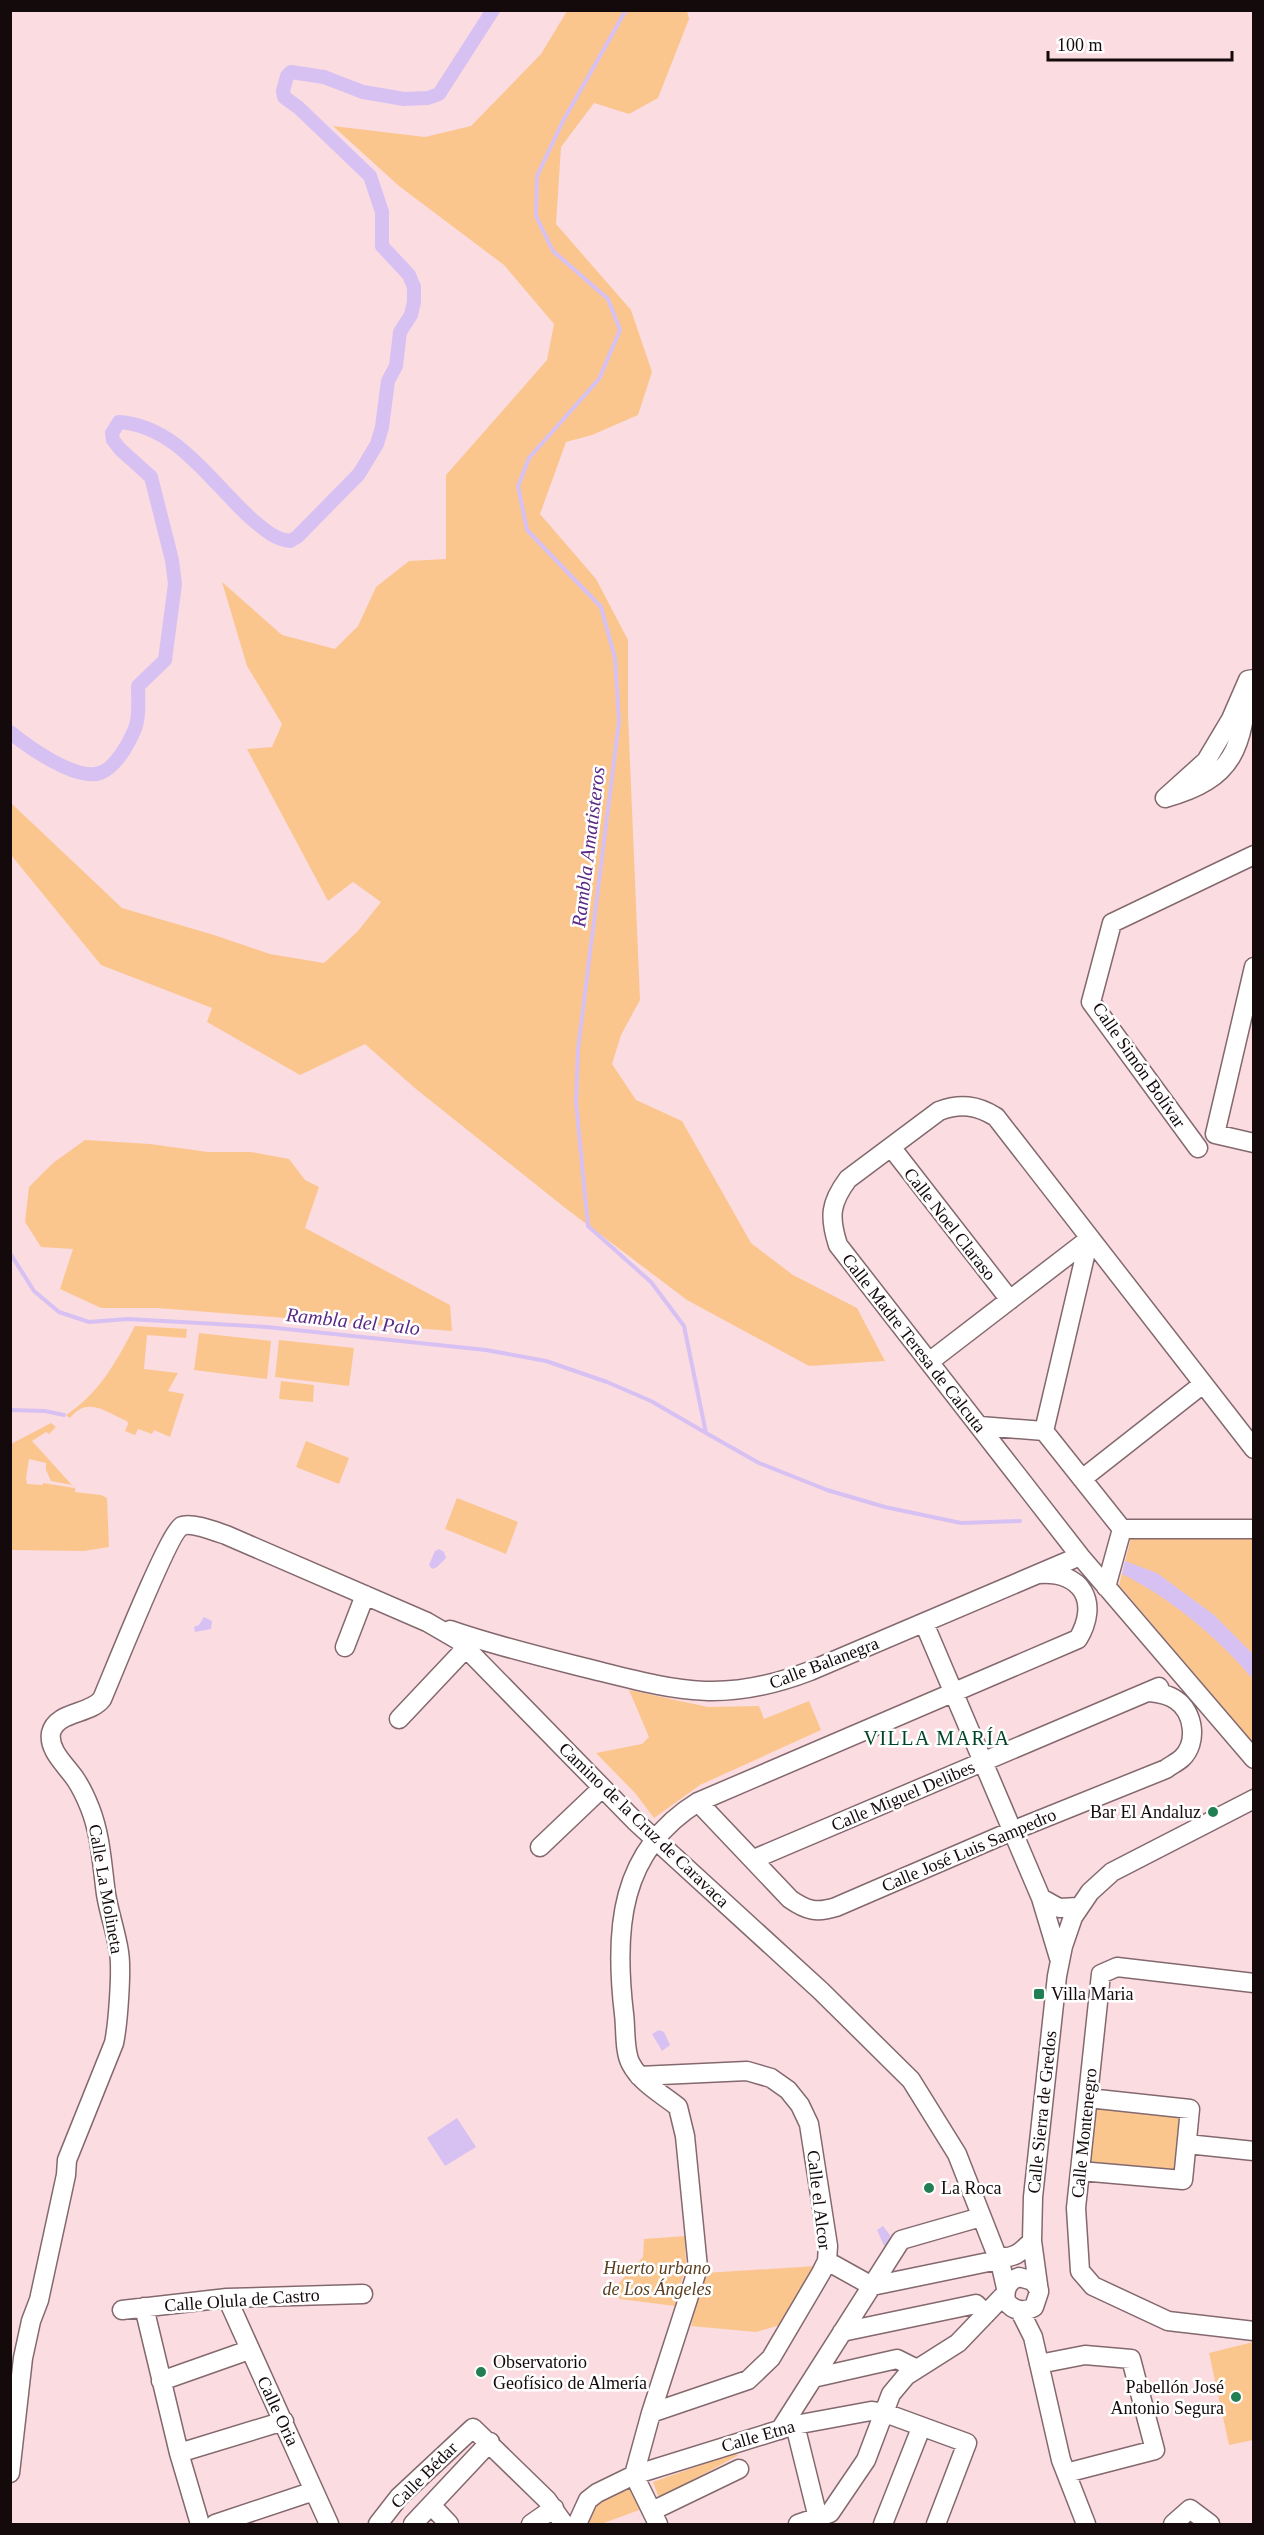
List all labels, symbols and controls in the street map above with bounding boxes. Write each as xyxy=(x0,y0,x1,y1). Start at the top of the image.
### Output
scale bar xyxy=(1048,24,1232,62)
text: 100 m xyxy=(1057,35,1103,55)
water label: Rambla Amatisteros xyxy=(567,765,609,930)
street label: Calle Simón Bolívar xyxy=(1088,999,1190,1131)
street label: Calle Noel Claraso xyxy=(900,1164,1000,1284)
street label: Calle Madre Teresa de Calcuta xyxy=(838,1250,990,1436)
water label: Rambla del Palo xyxy=(284,1303,421,1339)
street label: Calle Balanegra xyxy=(767,1633,881,1693)
district label: VILLA MARÍA xyxy=(863,1727,1011,1749)
street label: Camino de la Cruz de Caravaca xyxy=(555,1738,733,1912)
street label: Calle Miguel Delibes xyxy=(828,1757,978,1835)
place label: Bar El Andaluz xyxy=(1090,1802,1201,1822)
street label: Calle José Luis Sampedro xyxy=(879,1804,1059,1896)
marker: Bar El Andaluz xyxy=(1206,1805,1220,1819)
street label: Calle La Molineta xyxy=(85,1823,127,1955)
place label: Villa Maria xyxy=(1051,1984,1133,2004)
marker: Villa Maria xyxy=(1032,1987,1046,2001)
street label: Calle Sierra de Gredos xyxy=(1024,2030,1060,2194)
street label: Calle Montenegro xyxy=(1067,2067,1101,2199)
street label: Calle el Alcor xyxy=(803,2149,835,2251)
place label: La Roca xyxy=(941,2178,1001,2198)
marker: La Roca xyxy=(922,2181,936,2195)
park label: Huerto urbano de Los Ángeles xyxy=(602,2258,711,2299)
street label: Calle Olula de Castro xyxy=(164,2285,320,2315)
place label: Observatorio Geofísico de Almería xyxy=(493,2352,647,2393)
marker: Observatorio Geofísico de Almería xyxy=(474,2365,488,2379)
street label: Calle Oria xyxy=(253,2373,303,2449)
place label: Pabellón José Antonio Segura xyxy=(1111,2377,1224,2418)
marker: Pabellón José Antonio Segura xyxy=(1229,2390,1243,2404)
street label: Calle Etna xyxy=(719,2416,797,2456)
street label: Calle Bédar xyxy=(387,2438,461,2512)

